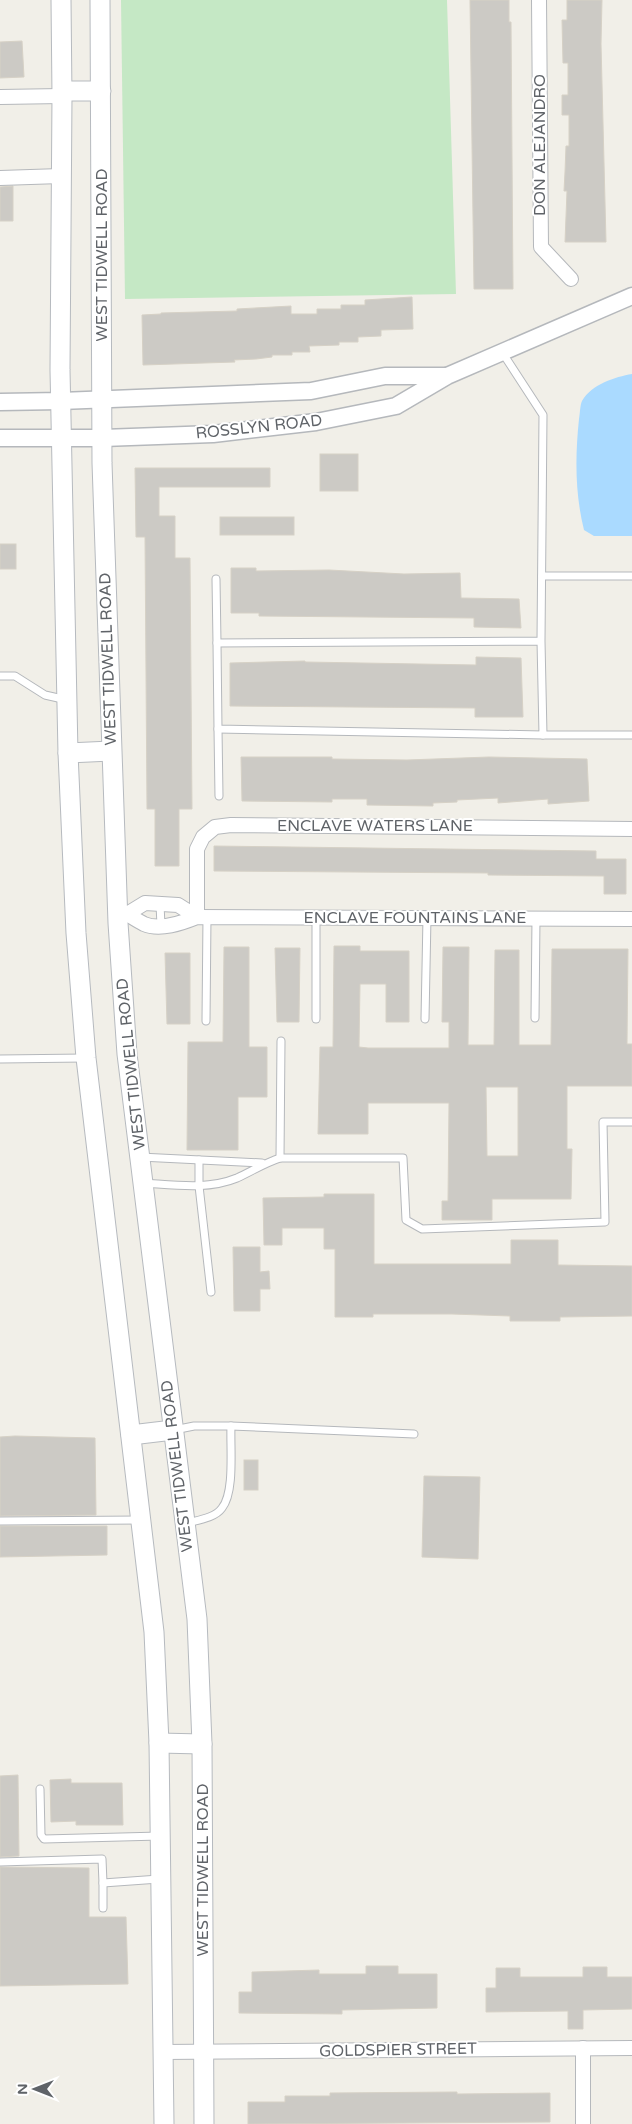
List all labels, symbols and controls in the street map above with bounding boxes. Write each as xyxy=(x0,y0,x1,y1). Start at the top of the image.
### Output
street label: DON ALEJANDRO xyxy=(530,74,550,216)
street label: WEST TIDWELL ROAD xyxy=(92,169,112,341)
street label: ROSSLYN ROAD xyxy=(195,410,323,444)
street label: WEST TIDWELL ROAD xyxy=(95,572,121,746)
street label: ENCLAVE WATERS LANE xyxy=(277,816,473,836)
street label: ENCLAVE FOUNTAINS LANE xyxy=(303,908,527,928)
street label: WEST TIDWELL ROAD xyxy=(112,977,150,1151)
street label: WEST TIDWELL ROAD xyxy=(157,1379,197,1553)
street label: WEST TIDWELL ROAD xyxy=(193,1784,213,1956)
street label: GOLDSPIER STREET xyxy=(319,2039,477,2061)
north arrow xyxy=(10,2064,60,2114)
text: N xyxy=(14,2083,31,2095)

